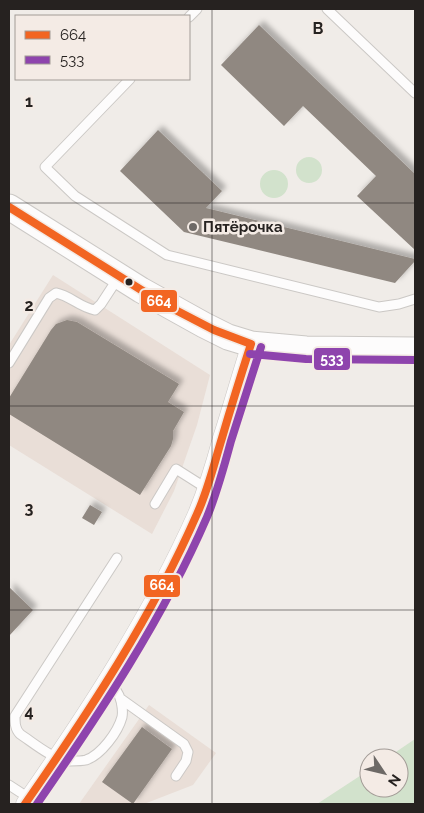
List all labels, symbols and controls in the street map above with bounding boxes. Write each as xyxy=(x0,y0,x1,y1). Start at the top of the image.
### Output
legend xyxy=(15,15,190,80)
text: B xyxy=(313,19,324,38)
text: 664 xyxy=(60,26,86,44)
text: 533 xyxy=(60,51,84,69)
text: 1 xyxy=(25,92,33,111)
place label: Пятёрочка xyxy=(203,218,283,236)
marker: Пятёрочка xyxy=(187,221,199,233)
unlabelled marker xyxy=(124,277,134,287)
line badge: 664 xyxy=(140,289,178,313)
text: 664 xyxy=(147,293,172,309)
text: 2 xyxy=(24,296,34,315)
line badge: 533 xyxy=(313,347,351,371)
text: 533 xyxy=(320,351,344,367)
text: 3 xyxy=(25,499,34,518)
line badge: 664 xyxy=(143,574,181,598)
text: 664 xyxy=(150,577,175,593)
text: 4 xyxy=(24,702,34,721)
north arrow xyxy=(359,748,409,798)
text: N xyxy=(385,771,404,789)

